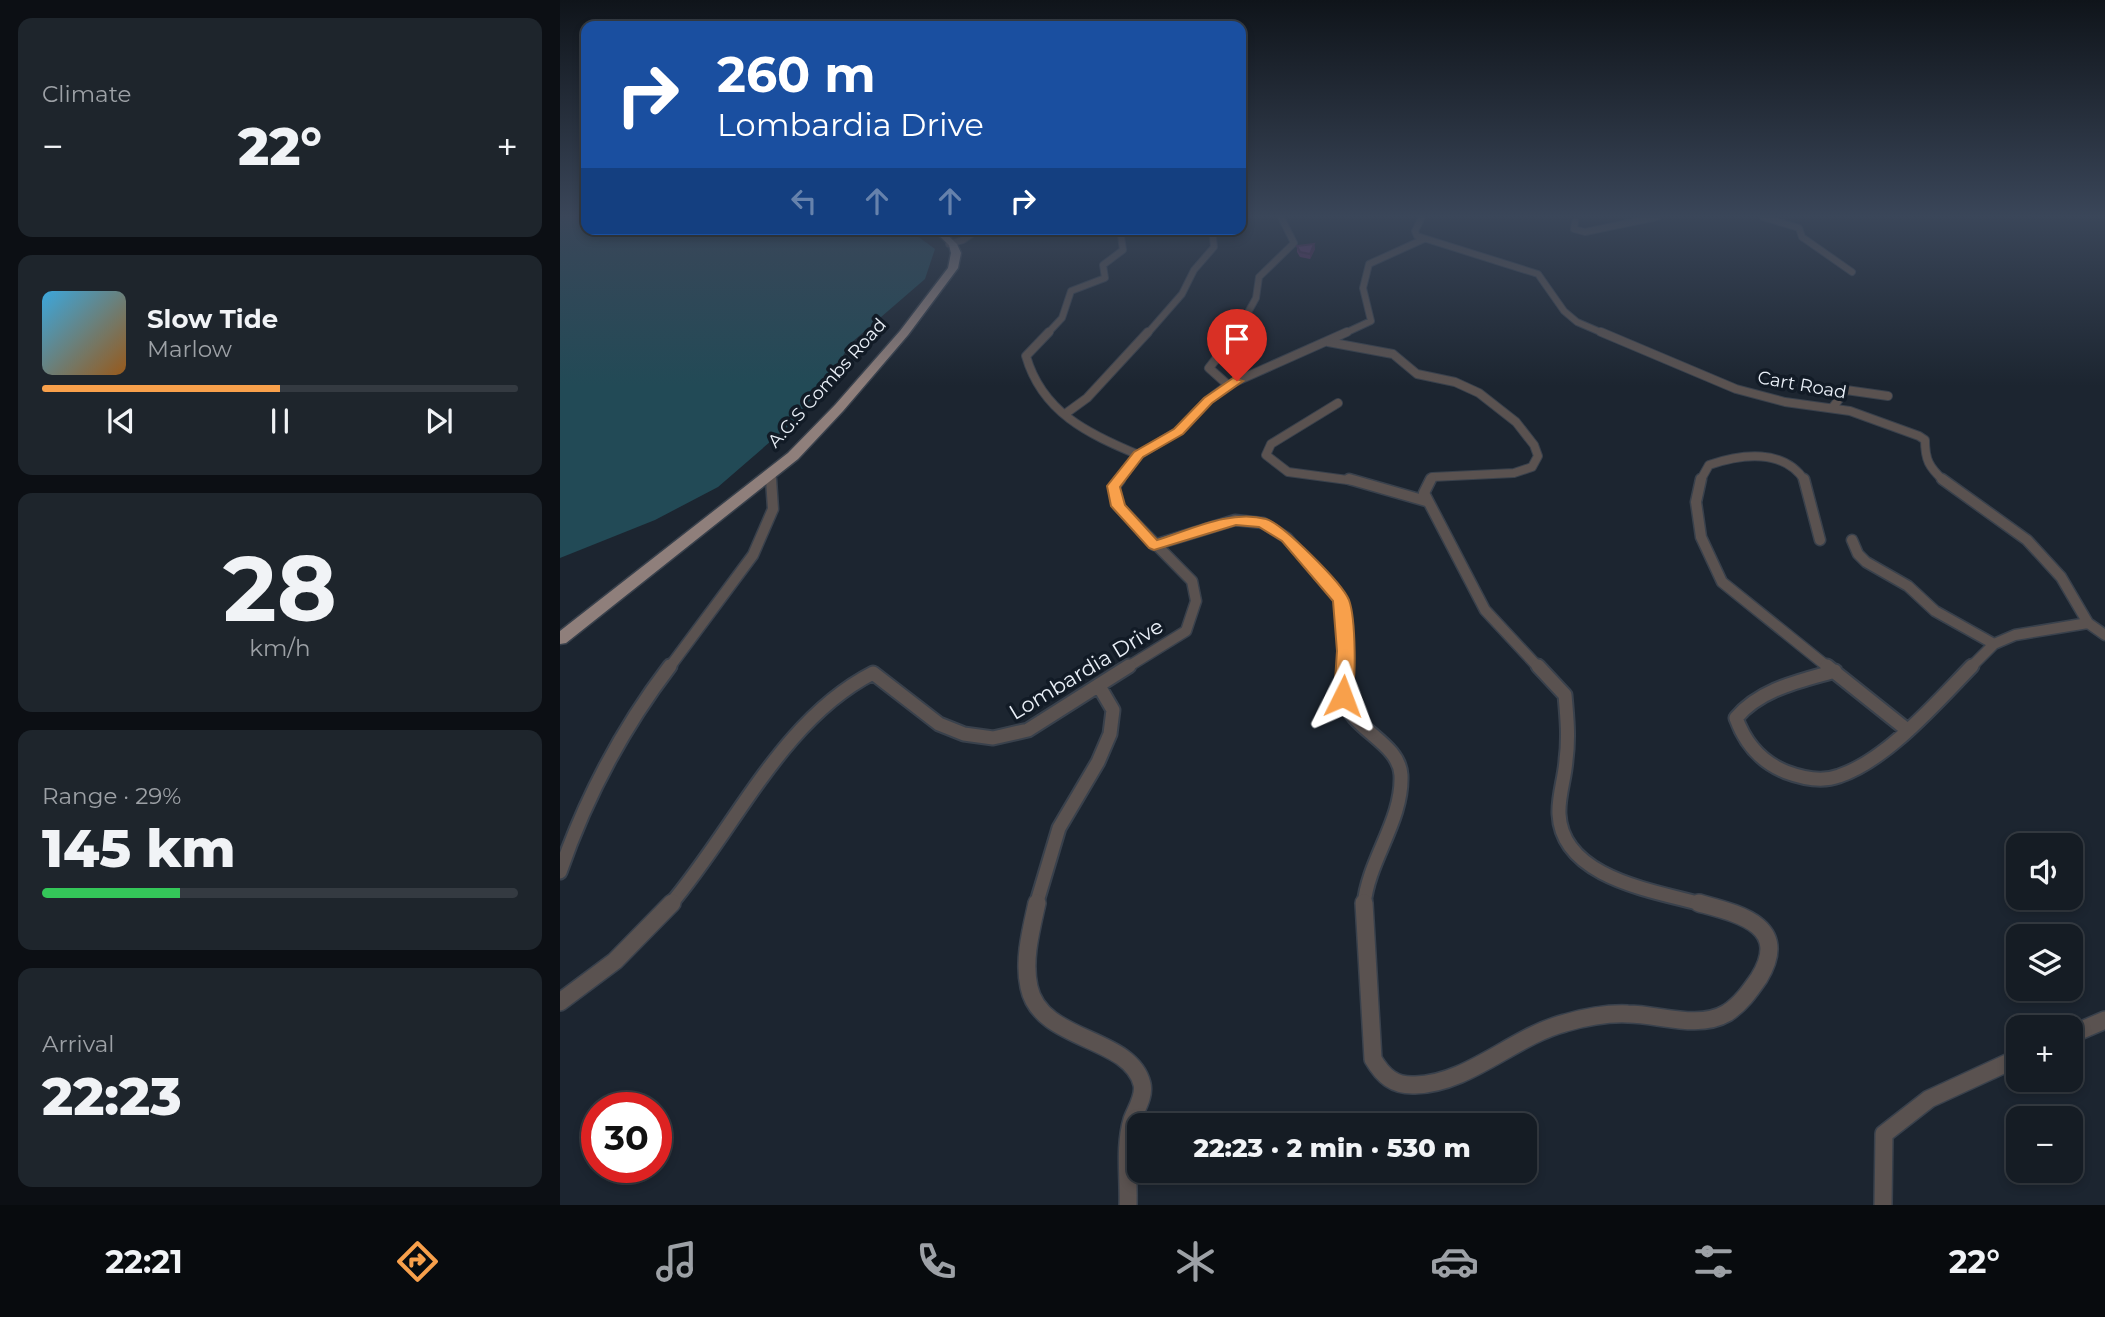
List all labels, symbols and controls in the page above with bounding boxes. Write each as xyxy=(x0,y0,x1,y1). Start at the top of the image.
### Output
text: 260 m xyxy=(717,45,876,104)
icon: right xyxy=(602,49,693,140)
text: Climate xyxy=(42,80,131,108)
text: Lombardia Drive xyxy=(717,105,984,144)
text: 22° xyxy=(238,115,322,178)
text: − xyxy=(42,123,64,170)
text: + xyxy=(496,123,518,170)
icon: left xyxy=(785,182,823,220)
icon: ahead xyxy=(858,182,896,220)
icon: ahead xyxy=(931,182,969,220)
icon: right xyxy=(1004,182,1042,220)
text: Slow Tide xyxy=(147,303,278,335)
pin xyxy=(1207,309,1267,381)
street label: A.G.S Combs Road xyxy=(763,314,891,452)
icon: arrive xyxy=(1218,320,1256,358)
text: Marlow xyxy=(147,335,232,363)
street label: Cart Road xyxy=(1756,366,1848,404)
icon: previous xyxy=(102,402,140,440)
icon: pause xyxy=(261,402,299,440)
icon: next xyxy=(420,402,458,440)
text: 28 xyxy=(223,533,337,644)
street label: Lombardia Drive xyxy=(1004,613,1168,725)
text: km/h xyxy=(249,634,311,662)
position arrow xyxy=(1306,659,1380,733)
text: Range · 29% xyxy=(42,782,181,810)
text: 145 km xyxy=(42,817,236,880)
map controls xyxy=(2006,833,2083,1183)
button: sound xyxy=(2006,833,2083,910)
button: layers xyxy=(2006,924,2083,1001)
button: + xyxy=(2006,1015,2083,1092)
text: Arrival xyxy=(42,1030,115,1058)
text: 22:23 xyxy=(42,1065,182,1128)
speed limit sign: 30 xyxy=(581,1092,672,1183)
button: − xyxy=(2006,1106,2083,1183)
text: 22:23 · 2 min · 530 m xyxy=(1193,1132,1471,1164)
icon: directions xyxy=(393,1237,442,1286)
icon: music xyxy=(652,1237,701,1286)
icon: phone xyxy=(912,1237,961,1286)
icon: climate xyxy=(1171,1237,1220,1286)
icon: car xyxy=(1430,1237,1479,1286)
icon: filters xyxy=(1689,1237,1738,1286)
text: 22:21 xyxy=(105,1242,183,1281)
text: 22° xyxy=(1949,1242,2000,1281)

